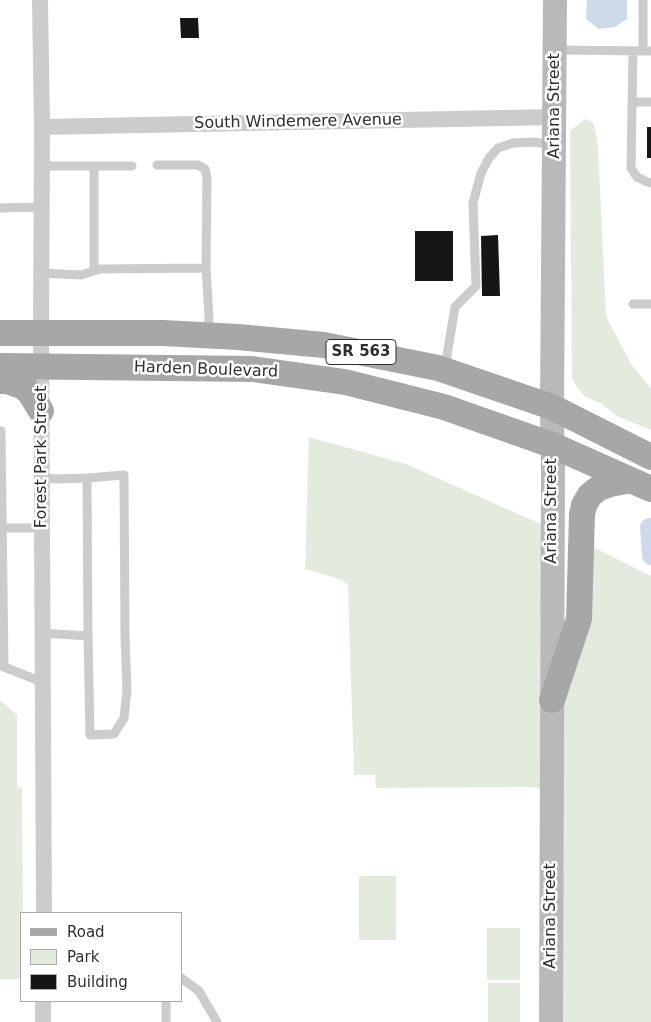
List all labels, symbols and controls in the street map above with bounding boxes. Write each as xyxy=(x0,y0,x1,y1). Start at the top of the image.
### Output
street label: Ariana Street xyxy=(545,53,565,159)
street label: South Windemere Avenue xyxy=(194,111,402,133)
road number: SR 563 xyxy=(326,340,396,364)
street label: Harden Boulevard xyxy=(134,358,278,382)
street label: Forest Park Street xyxy=(32,386,52,528)
street label: Ariana Street xyxy=(542,458,562,564)
street label: Ariana Street xyxy=(541,863,561,969)
legend xyxy=(20,912,182,1002)
text: Road xyxy=(67,923,105,941)
text: Park xyxy=(67,948,99,966)
text: Building xyxy=(67,973,128,991)

